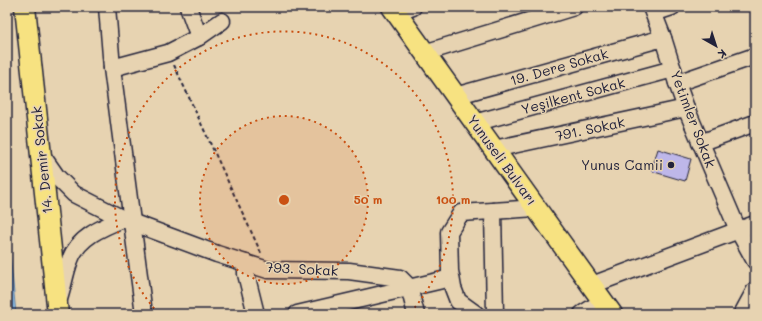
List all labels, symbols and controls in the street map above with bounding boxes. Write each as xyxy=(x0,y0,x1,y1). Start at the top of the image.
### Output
north arrow xyxy=(696,26,736,66)
street label: 19. Dere Sokak xyxy=(508,43,610,90)
text: K xyxy=(715,46,730,62)
street label: Yetimler Sokak xyxy=(666,67,721,170)
street label: Yeşilkent Sokak xyxy=(519,73,627,119)
street label: 14. Demir Sokak xyxy=(26,105,57,215)
street label: Yunuseli Bulvarı xyxy=(463,111,542,209)
street label: 791. Sokak xyxy=(553,112,626,145)
place label: Yunus Camii xyxy=(581,155,663,174)
marker: Yunus Camii xyxy=(666,160,676,170)
text: 50 m xyxy=(354,191,382,207)
text: 100 m xyxy=(436,191,470,207)
centre of rings xyxy=(277,193,291,207)
street label: 793. Sokak xyxy=(265,257,339,280)

